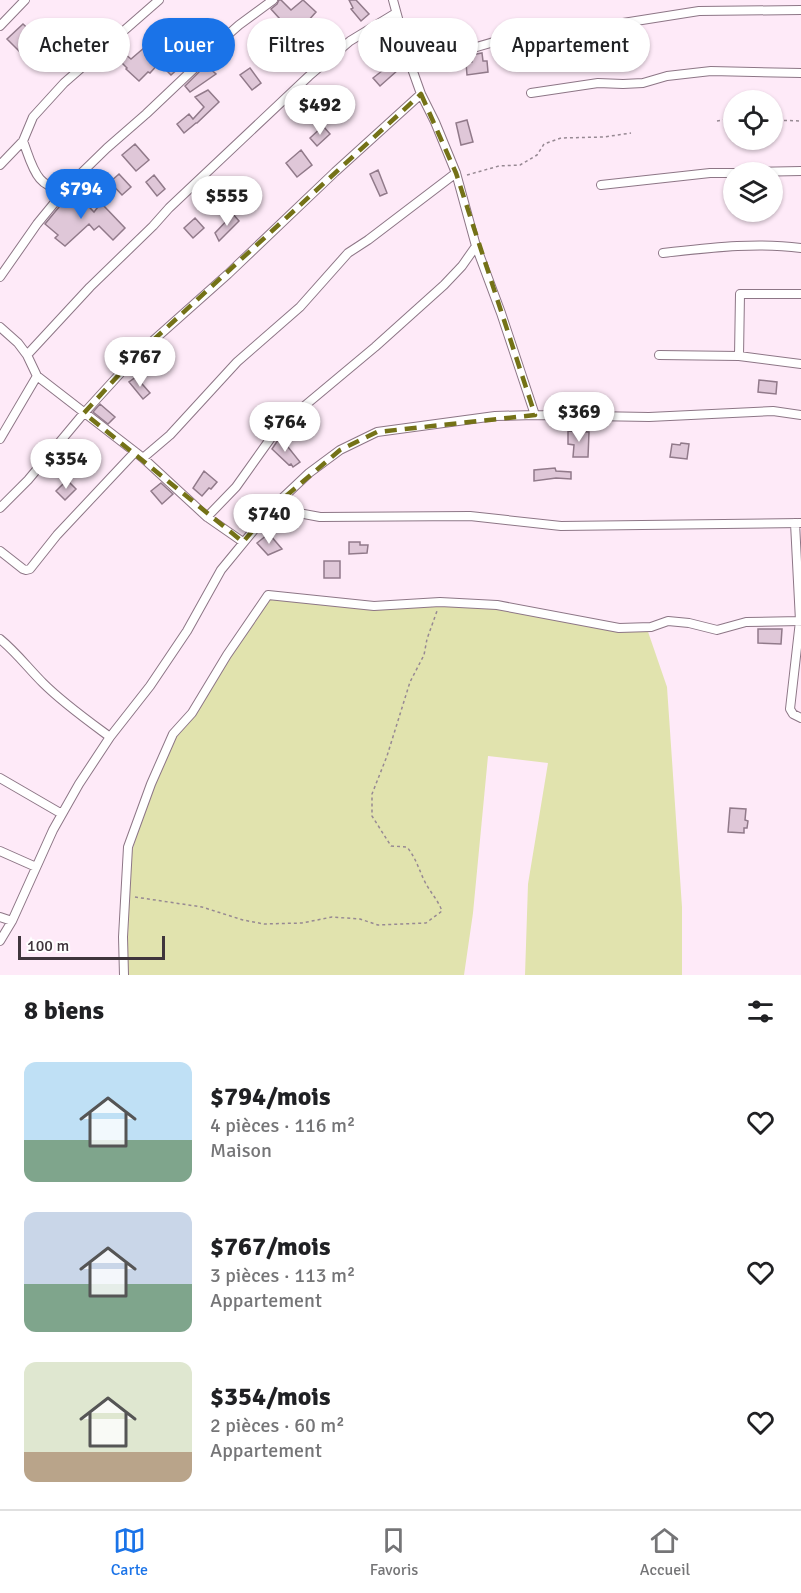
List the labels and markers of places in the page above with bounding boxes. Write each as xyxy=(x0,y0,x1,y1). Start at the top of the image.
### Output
pin: $492 xyxy=(284,85,356,136)
pin: $794 xyxy=(45,169,117,220)
pin: $555 xyxy=(191,176,263,227)
pin: $767 xyxy=(104,337,176,388)
pin: $369 xyxy=(543,392,615,443)
pin: $764 xyxy=(249,402,321,453)
pin: $354 xyxy=(30,439,102,490)
pin: $740 xyxy=(233,494,305,545)

